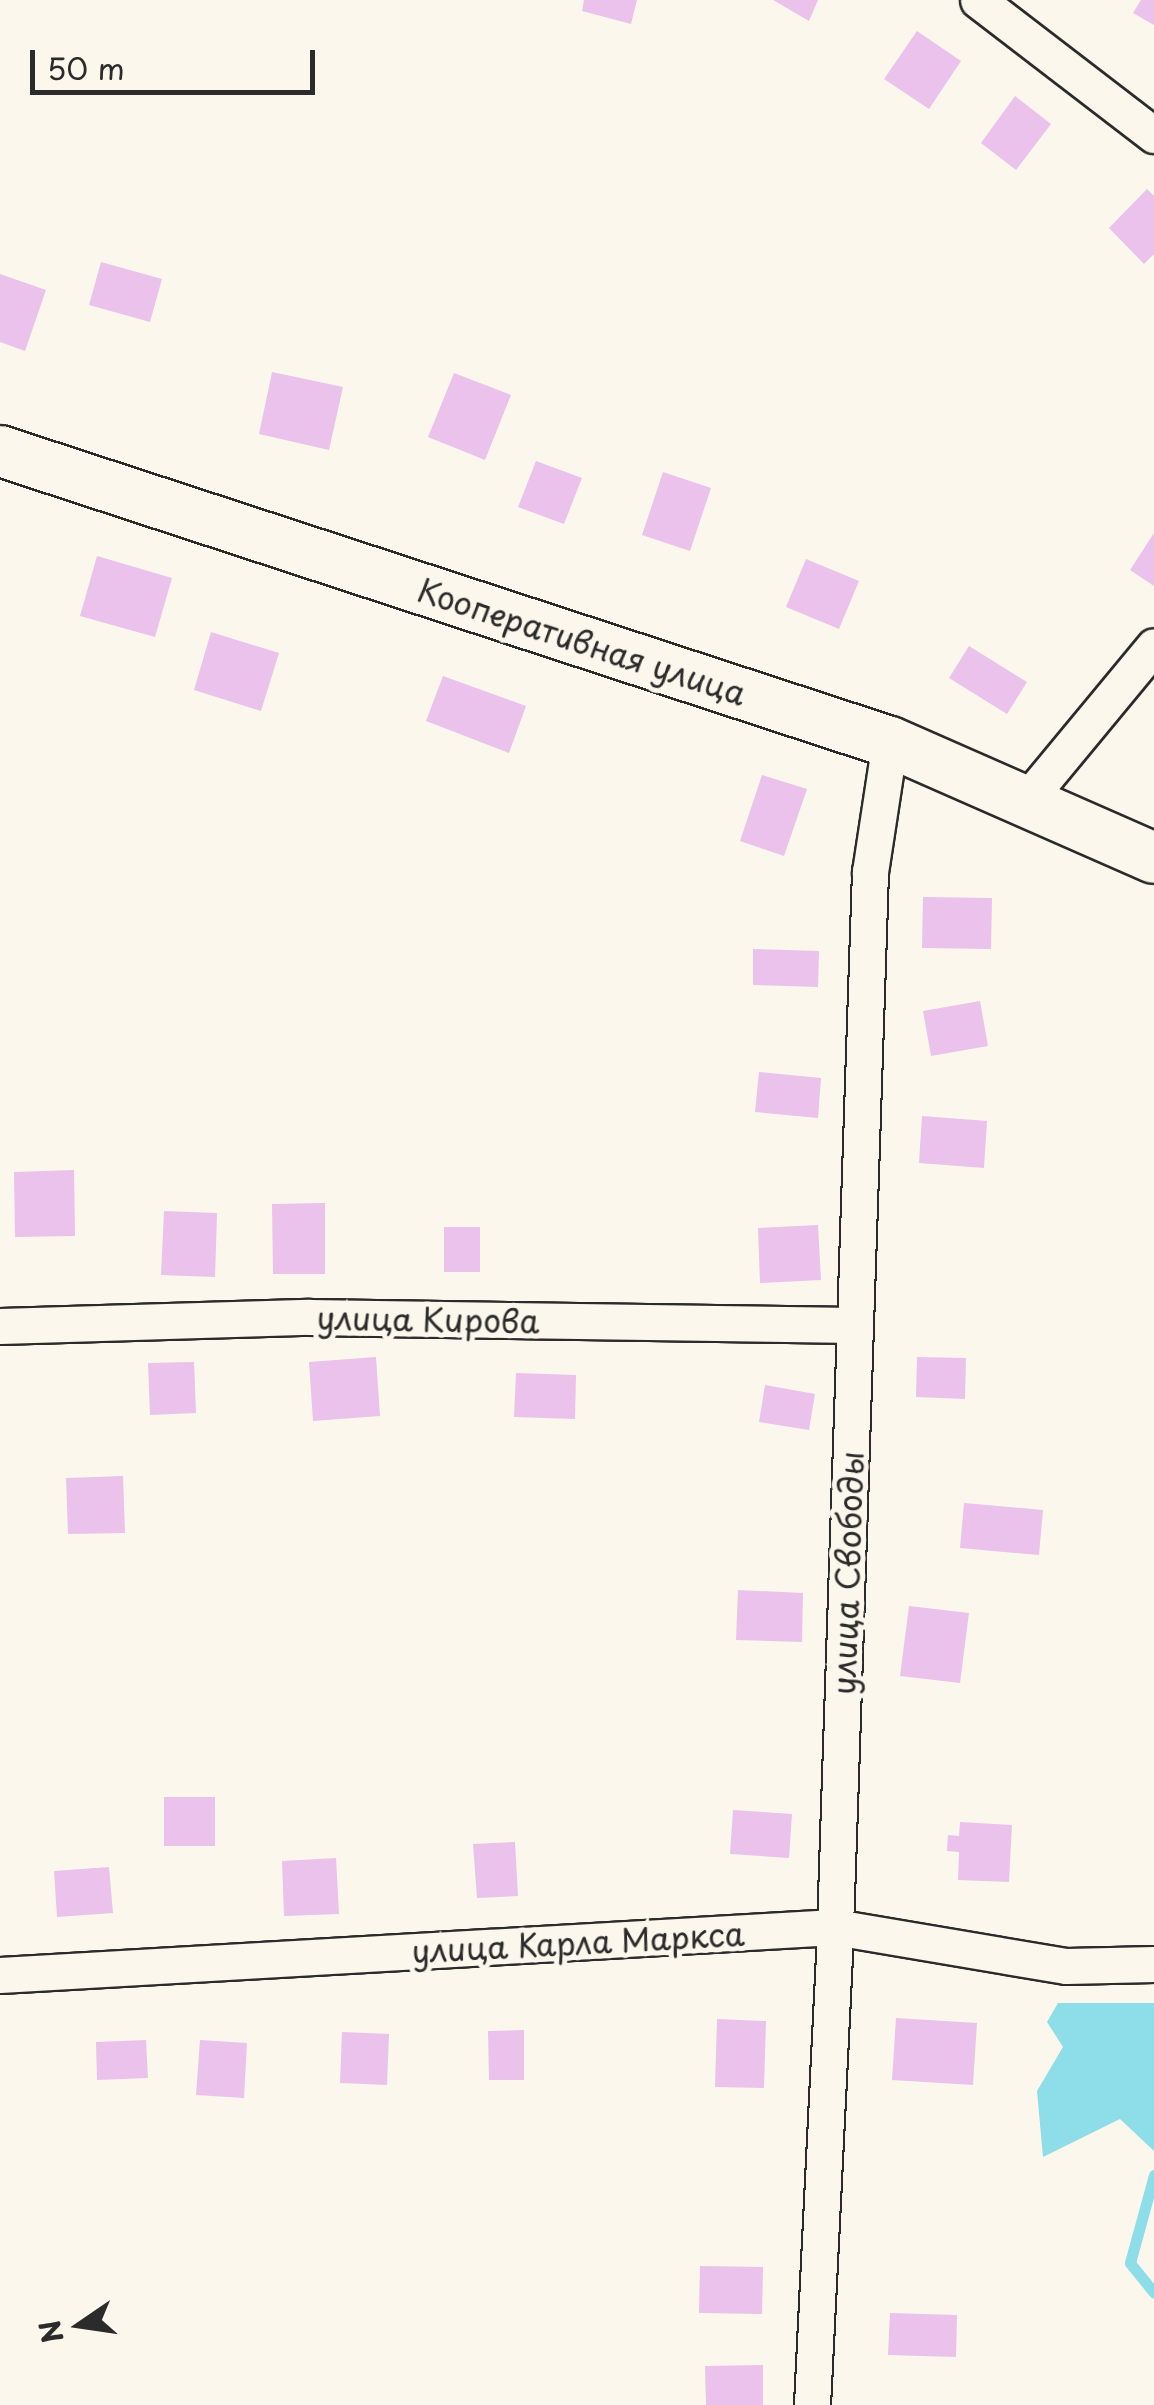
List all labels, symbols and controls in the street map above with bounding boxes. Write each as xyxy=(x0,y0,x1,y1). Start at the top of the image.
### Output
scale bar xyxy=(35,30,320,92)
text: 50 m xyxy=(47,45,125,90)
street label: Кооперативная улица xyxy=(412,569,752,713)
street label: улица Кирова xyxy=(316,1298,540,1340)
street label: улица Свободы xyxy=(824,1450,870,1696)
street label: улица Карла Маркса xyxy=(410,1914,746,1970)
north arrow xyxy=(30,2275,130,2375)
text: N xyxy=(27,2316,74,2348)

